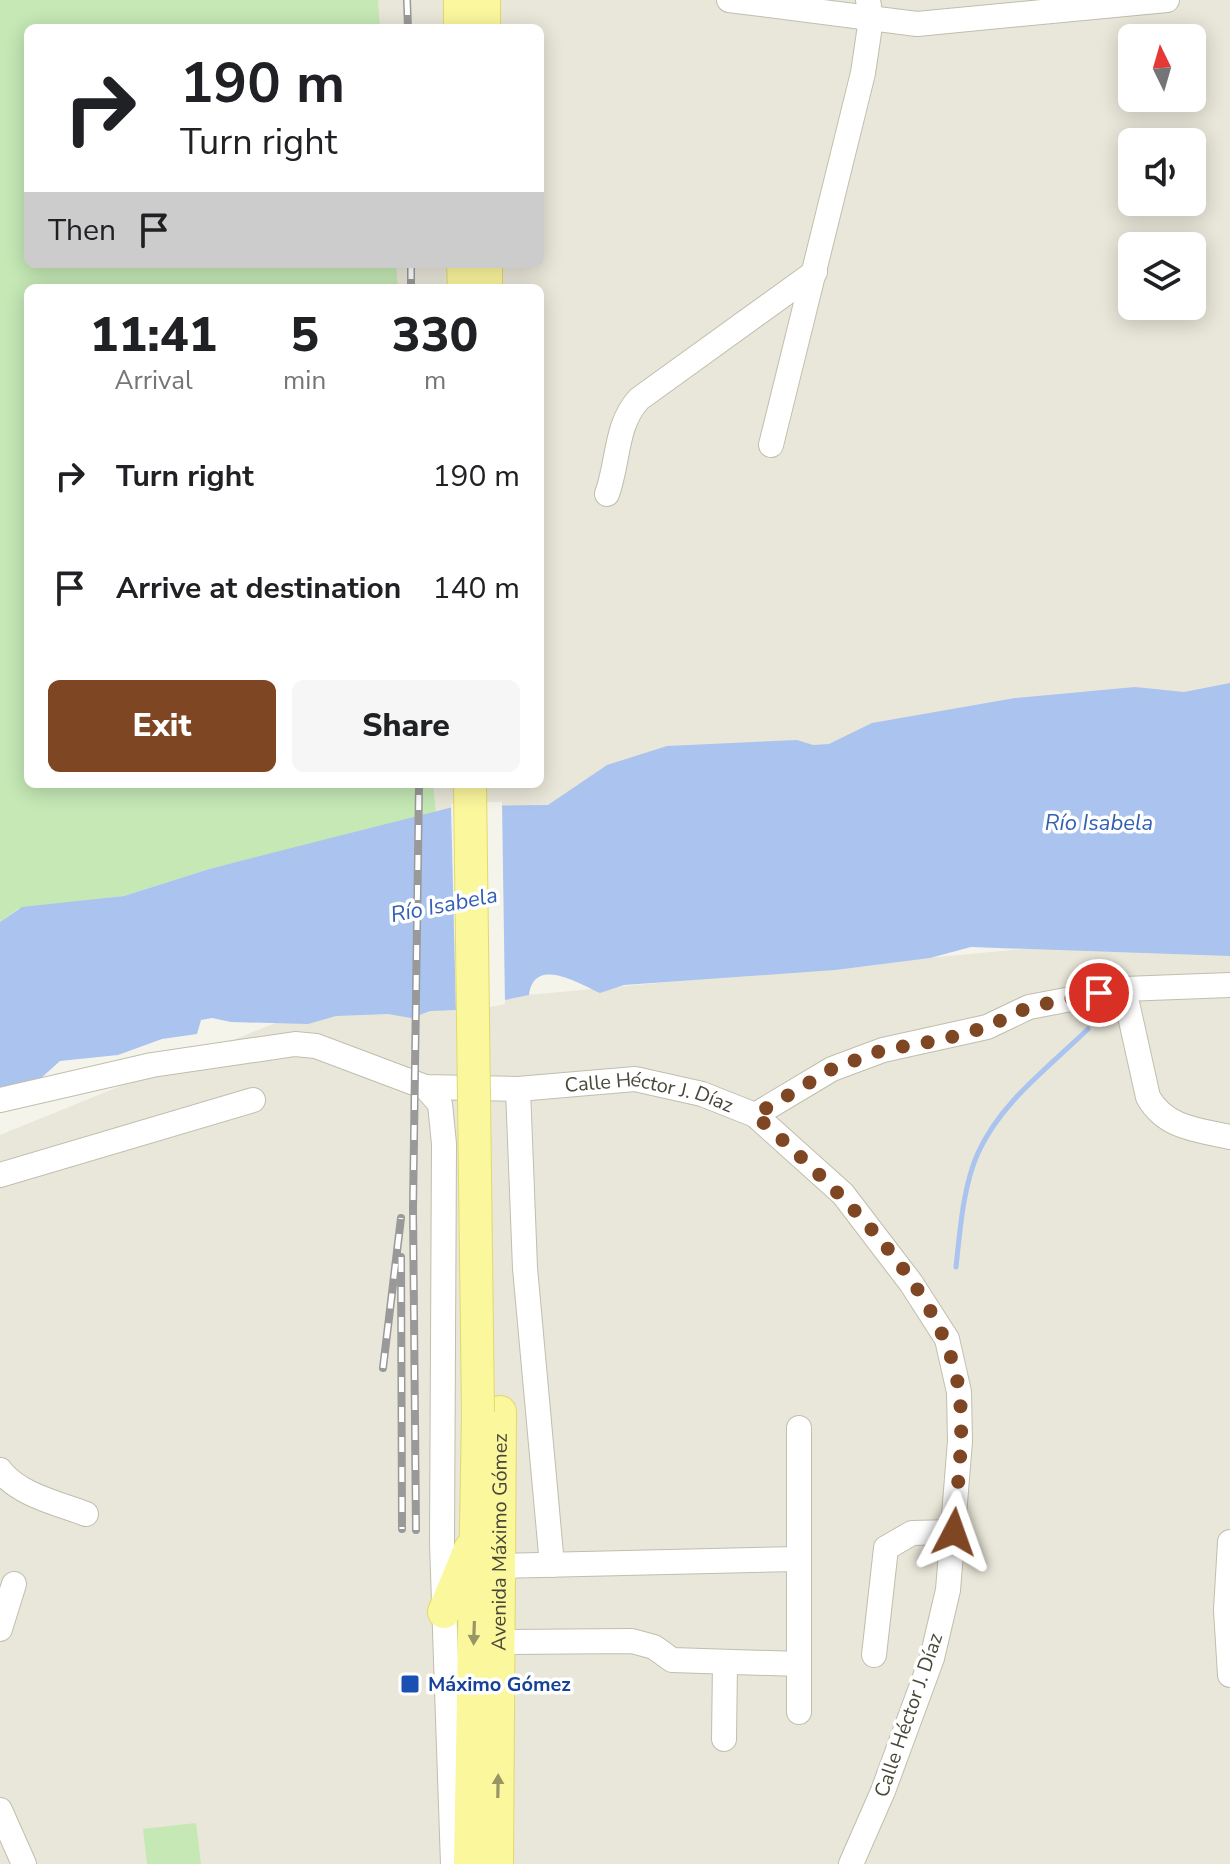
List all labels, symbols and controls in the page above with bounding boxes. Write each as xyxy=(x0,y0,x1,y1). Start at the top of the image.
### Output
north arrow xyxy=(1118,24,1206,112)
map controls xyxy=(1118,24,1206,320)
text: 190 m xyxy=(180,45,345,122)
icon: right xyxy=(48,56,152,160)
text: Turn right xyxy=(180,118,337,167)
button: sound xyxy=(1118,128,1206,216)
icon: arrive xyxy=(132,208,176,252)
text: Then xyxy=(48,210,116,251)
button: layers xyxy=(1118,232,1206,320)
text: 11:41 xyxy=(90,302,217,368)
text: 5 xyxy=(290,302,319,368)
text: 330 xyxy=(392,302,478,368)
text: Arrival xyxy=(114,363,193,398)
text: min xyxy=(283,363,326,398)
text: m xyxy=(424,363,446,398)
icon: right xyxy=(48,454,92,498)
text: Turn right xyxy=(116,456,254,497)
text: 190 m xyxy=(433,456,520,497)
icon: arrive xyxy=(48,566,92,610)
text: Arrive at destination xyxy=(116,568,401,609)
text: 140 m xyxy=(433,568,520,609)
button: Exit xyxy=(48,680,276,772)
button: Share xyxy=(292,680,520,772)
water label: Río Isabela xyxy=(1045,808,1153,838)
water label: Río Isabela xyxy=(388,880,500,930)
pin xyxy=(1065,959,1133,1027)
icon: arrive xyxy=(1077,971,1121,1015)
street label: Calle Héctor J. Díaz xyxy=(564,1065,737,1119)
street label: Avenida Máximo Gómez xyxy=(485,1433,514,1651)
position arrow xyxy=(912,1490,996,1574)
one-way arrow xyxy=(468,1621,481,1646)
street label: Calle Héctor J. Díaz xyxy=(868,1629,949,1801)
place label: Máximo Gómez xyxy=(428,1671,571,1698)
marker: Máximo Gómez xyxy=(399,1673,421,1695)
one-way arrow xyxy=(492,1773,504,1798)

